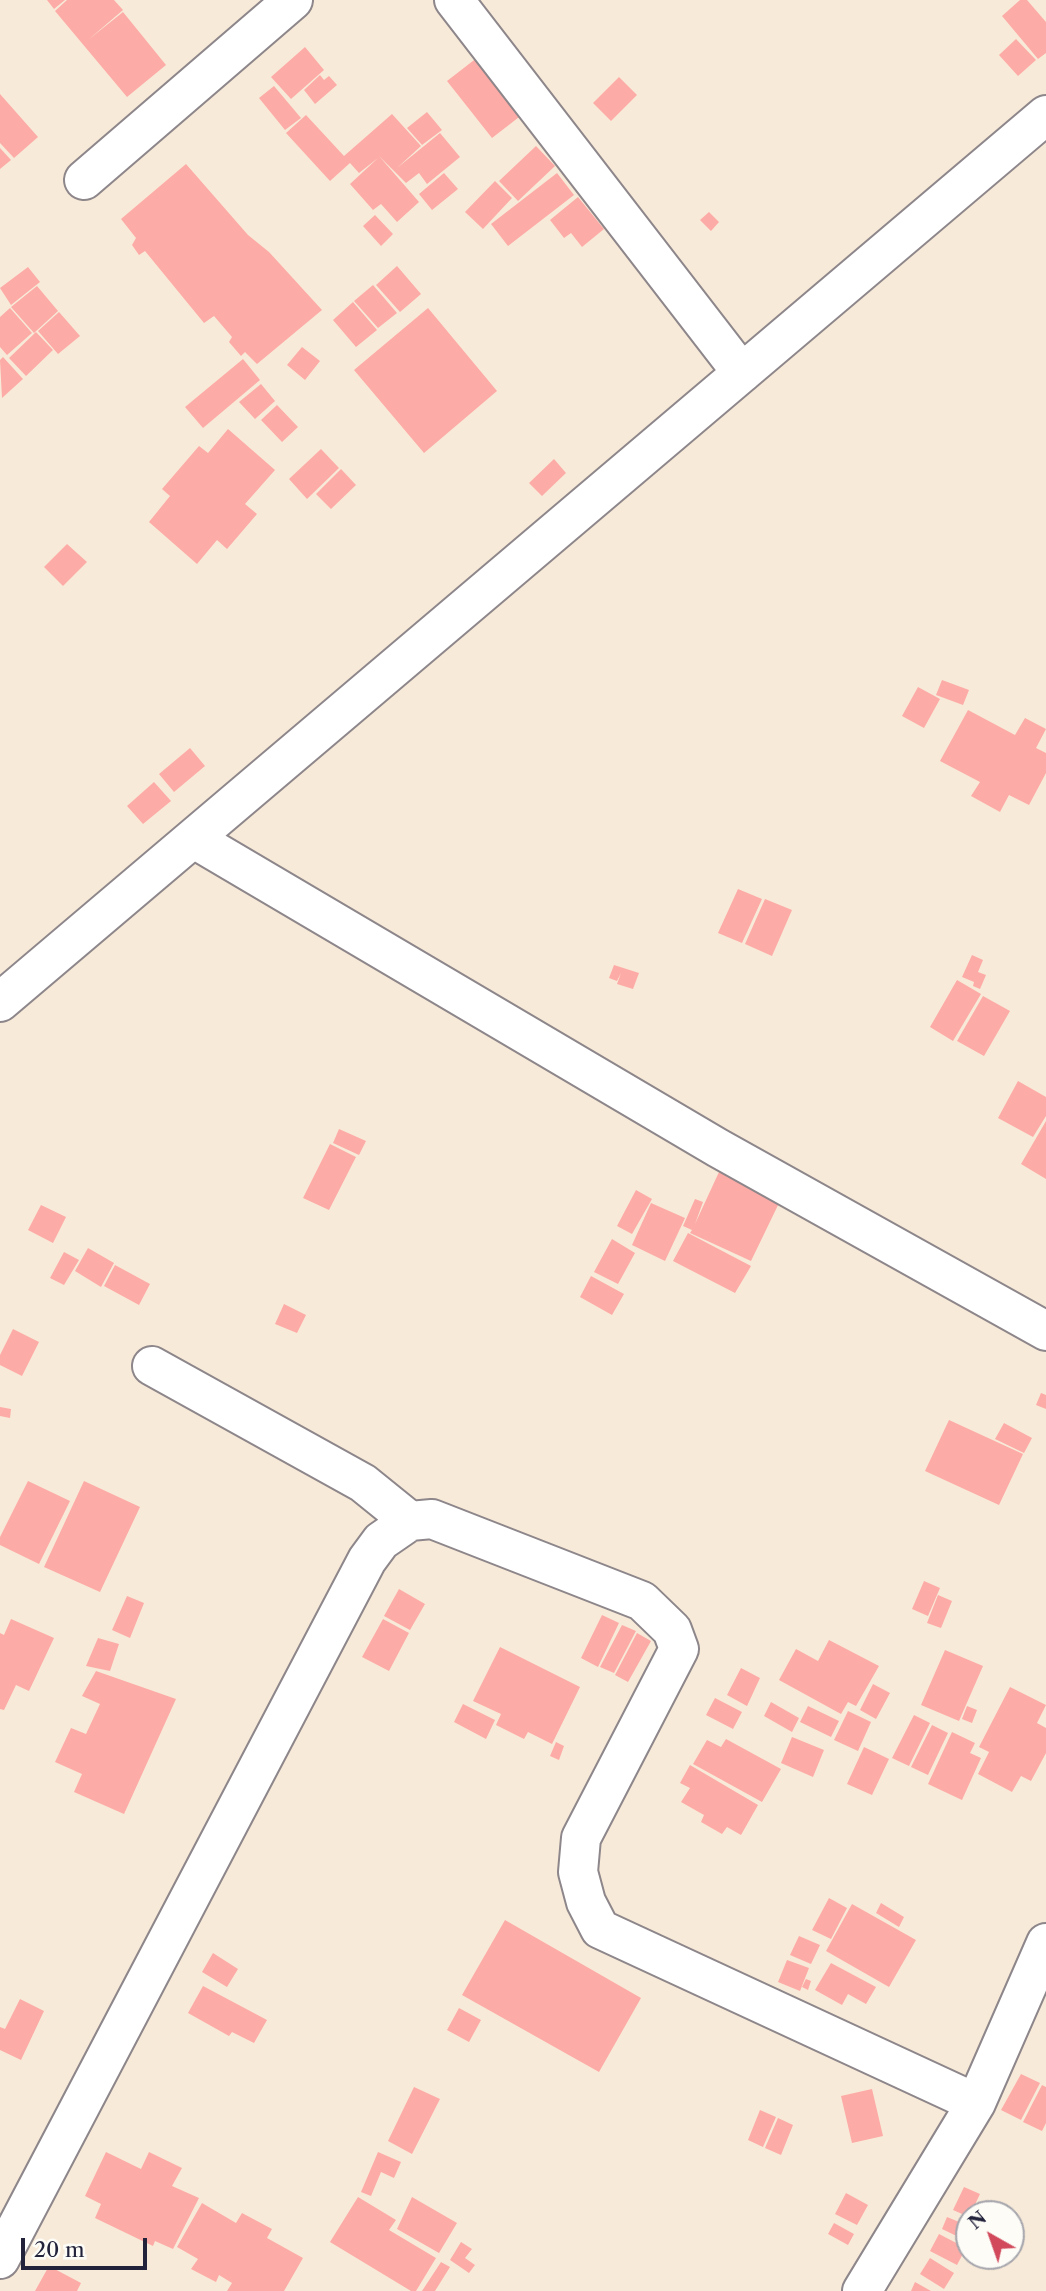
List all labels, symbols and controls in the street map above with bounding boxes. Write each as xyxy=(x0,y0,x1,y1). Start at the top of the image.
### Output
north arrow xyxy=(955,2200,1025,2270)
text: N xyxy=(964,2206,991,2234)
scale bar xyxy=(24,2224,150,2268)
text: 20 m xyxy=(34,2237,85,2262)

